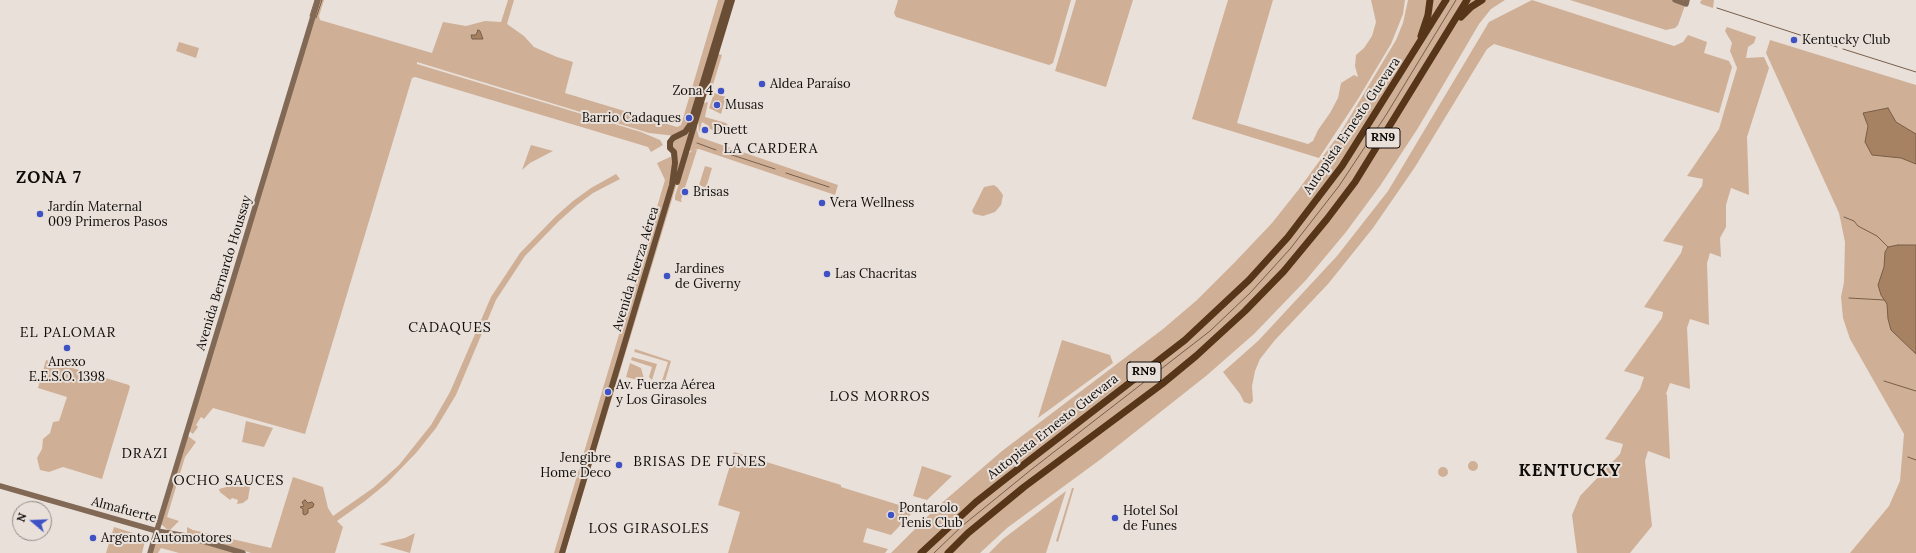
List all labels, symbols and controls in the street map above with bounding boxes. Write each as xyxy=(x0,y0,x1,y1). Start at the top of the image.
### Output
place label: Kentucky Club xyxy=(1802,32,1890,48)
marker: Kentucky Club xyxy=(1789,35,1799,45)
street label: Autopista Ernesto Guevara xyxy=(1300,55,1404,197)
place label: Aldea Paraíso xyxy=(770,76,851,92)
marker: Aldea Paraíso xyxy=(757,79,767,89)
place label: Zona 4 xyxy=(672,83,713,99)
marker: Zona 4 xyxy=(716,86,726,96)
place label: Musas xyxy=(725,97,763,113)
marker: Musas xyxy=(712,100,722,110)
place label: Barrio Cadaques xyxy=(582,110,681,126)
marker: Barrio Cadaques xyxy=(684,113,694,123)
place label: Duett xyxy=(713,122,748,138)
marker: Duett xyxy=(700,125,710,135)
road number: RN9 xyxy=(1366,128,1400,148)
district label: LA CARDERA xyxy=(723,141,819,157)
district label: ZONA 7 xyxy=(16,168,82,188)
place label: Brisas xyxy=(693,184,729,200)
marker: Brisas xyxy=(680,187,690,197)
street label: Avenida Bernardo Houssay xyxy=(193,194,255,352)
place label: Vera Wellness xyxy=(830,195,914,211)
marker: Vera Wellness xyxy=(817,198,827,208)
place label: Jardín Maternal 009 Primeros Pasos xyxy=(48,199,168,230)
street label: Avenida Fuerza Aérea xyxy=(610,205,662,333)
marker: Jardín Maternal 009 Primeros Pasos xyxy=(35,209,45,219)
place label: Jardines de Giverny xyxy=(675,261,741,292)
place label: Las Chacritas xyxy=(835,266,917,282)
marker: Las Chacritas xyxy=(822,269,832,279)
marker: Jardines de Giverny xyxy=(662,271,672,281)
district label: CADAQUES xyxy=(408,320,492,336)
district label: EL PALOMAR xyxy=(20,325,116,341)
marker: Anexo E.E.S.O. 1398 xyxy=(62,343,72,353)
place label: Anexo E.E.S.O. 1398 xyxy=(29,354,105,385)
road number: RN9 xyxy=(1127,362,1161,382)
street label: Autopista Ernesto Guevara xyxy=(984,371,1122,483)
place label: Av. Fuerza Aérea y Los Girasoles xyxy=(616,377,715,408)
marker: Av. Fuerza Aérea y Los Girasoles xyxy=(603,387,613,397)
district label: LOS MORROS xyxy=(830,389,930,405)
district label: DRAZI xyxy=(122,446,168,462)
place label: Jengibre Home Deco xyxy=(540,450,611,481)
district label: BRISAS DE FUNES xyxy=(633,454,767,470)
marker: Jengibre Home Deco xyxy=(614,460,624,470)
district label: KENTUCKY xyxy=(1519,461,1621,481)
district label: OCHO SAUCES xyxy=(174,473,284,489)
street label: Almafuerte xyxy=(90,494,158,526)
place label: Pontarolo Tenis Club xyxy=(899,500,963,531)
north arrow xyxy=(12,501,52,541)
place label: Hotel Sol de Funes xyxy=(1123,503,1178,534)
marker: Pontarolo Tenis Club xyxy=(886,510,896,520)
text: N xyxy=(14,511,30,524)
marker: Hotel Sol de Funes xyxy=(1110,513,1120,523)
district label: LOS GIRASOLES xyxy=(589,521,709,537)
place label: Argento Automotores xyxy=(101,530,232,546)
marker: Argento Automotores xyxy=(88,533,98,543)

